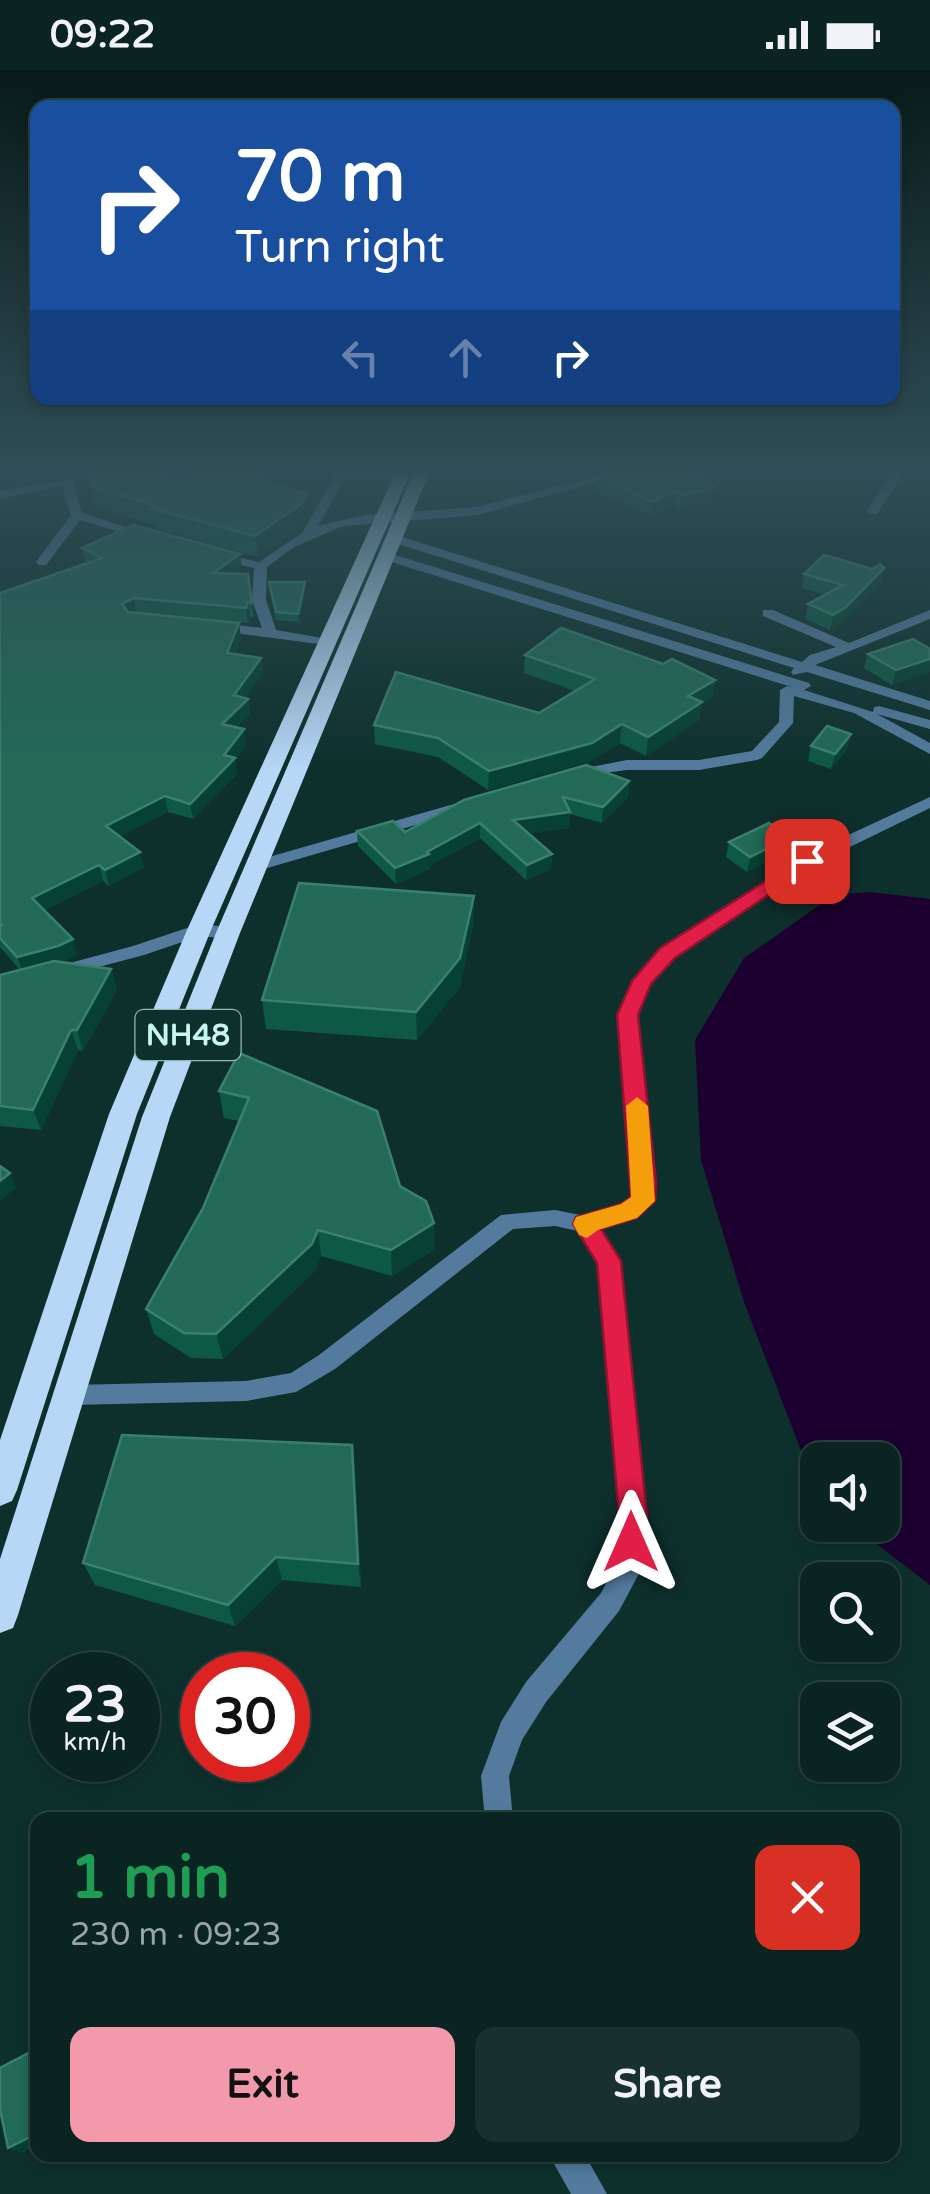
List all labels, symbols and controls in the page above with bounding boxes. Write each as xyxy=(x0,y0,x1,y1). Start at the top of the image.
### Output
text: 09:22 xyxy=(50,12,155,58)
text: 70 m xyxy=(235,136,405,220)
icon: right xyxy=(70,140,200,270)
text: Turn right xyxy=(235,221,444,275)
icon: left xyxy=(333,330,388,385)
icon: ahead xyxy=(438,330,493,385)
icon: right xyxy=(543,330,598,385)
pin xyxy=(765,819,850,904)
icon: arrive xyxy=(780,834,835,889)
road number: NH48 xyxy=(136,1010,240,1060)
map controls xyxy=(800,1442,900,1782)
button: sound xyxy=(800,1442,900,1542)
position arrow xyxy=(579,1490,683,1594)
button: search xyxy=(800,1562,900,1662)
speed limit sign: 30 xyxy=(180,1652,310,1782)
text: 23 xyxy=(64,1675,126,1735)
button: layers xyxy=(800,1682,900,1782)
text: km/h xyxy=(64,1727,126,1757)
text: 1 min xyxy=(70,1842,230,1914)
button: close xyxy=(755,1845,860,1950)
text: 230 m · 09:23 xyxy=(70,1916,282,1954)
button: Exit xyxy=(70,2027,455,2142)
button: Share xyxy=(475,2027,860,2142)

